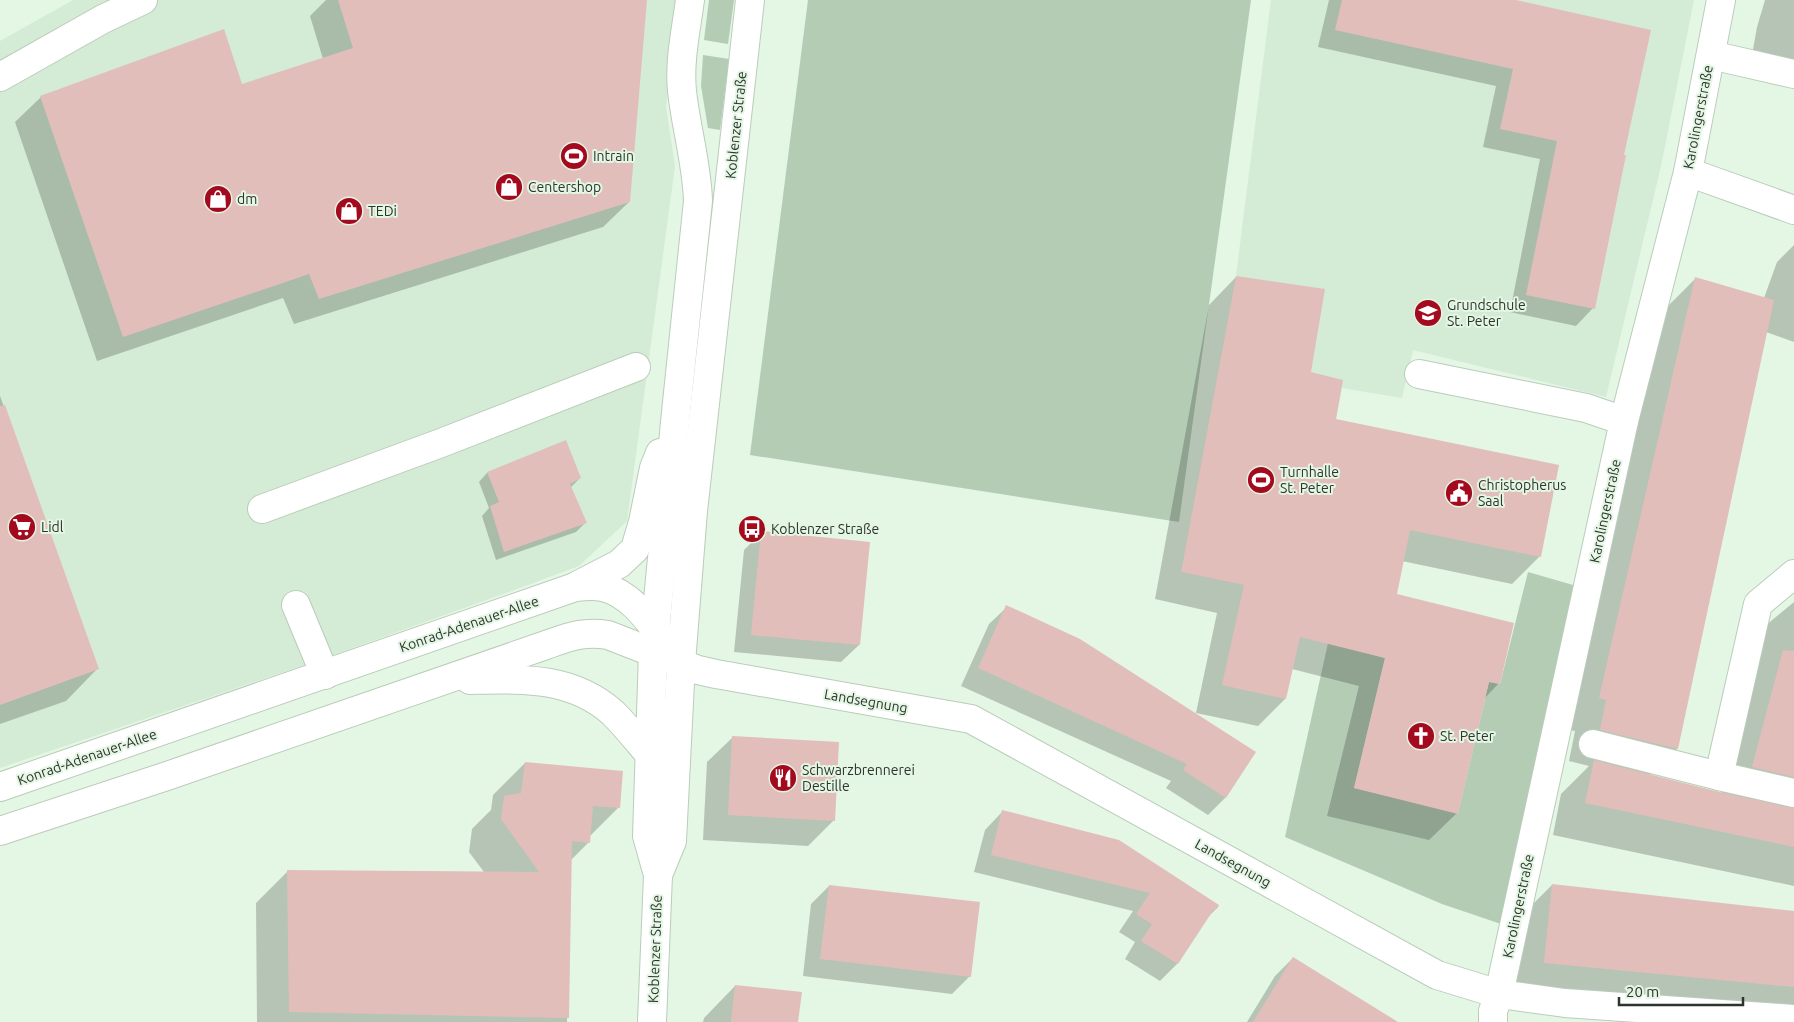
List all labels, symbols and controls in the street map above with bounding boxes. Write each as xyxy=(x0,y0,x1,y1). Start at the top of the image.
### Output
street label: Karolingerstraße xyxy=(1680,64,1716,170)
street label: Koblenzer Straße xyxy=(722,70,750,180)
sports icon: Intrain xyxy=(559,141,589,171)
place label: Intrain xyxy=(593,148,634,164)
shop icon: Centershop xyxy=(494,172,524,202)
place label: Centershop xyxy=(528,179,601,195)
shop icon: dm xyxy=(203,184,233,214)
place label: dm xyxy=(237,191,257,207)
shop icon: TEDi xyxy=(334,196,364,226)
place label: TEDi xyxy=(368,203,397,219)
place label: Grundschule St. Peter xyxy=(1447,297,1526,329)
school or university icon: Grundschule St. Peter xyxy=(1413,298,1443,328)
street label: Karolingerstraße xyxy=(1586,458,1624,564)
place label: Turnhalle St. Peter xyxy=(1280,464,1339,496)
sports icon: Turnhalle St. Peter xyxy=(1246,465,1276,495)
place label: Christopherus Saal xyxy=(1478,477,1566,509)
public building icon: Christopherus Saal xyxy=(1444,478,1474,508)
supermarket icon: Lidl xyxy=(7,512,37,542)
bus stop icon: Koblenzer Straße xyxy=(737,514,767,544)
place label: Lidl xyxy=(41,519,64,535)
place label: Koblenzer Straße xyxy=(771,521,879,537)
street label: Konrad-Adenauer-Allee xyxy=(397,593,541,655)
street label: Landsegnung xyxy=(823,686,909,716)
church icon: St. Peter xyxy=(1406,721,1436,751)
street label: Konrad-Adenauer-Allee xyxy=(15,726,159,788)
place label: St. Peter xyxy=(1440,728,1495,744)
place label: Schwarzbrennerei Destille xyxy=(802,762,915,794)
restaurant icon: Schwarzbrennerei Destille xyxy=(768,763,798,793)
street label: Landsegnung xyxy=(1192,836,1274,890)
street label: Karolingerstraße xyxy=(1499,853,1537,959)
street label: Koblenzer Straße xyxy=(645,895,665,1003)
scale bar xyxy=(1619,974,1743,1006)
text: 20 m xyxy=(1626,983,1659,1000)

